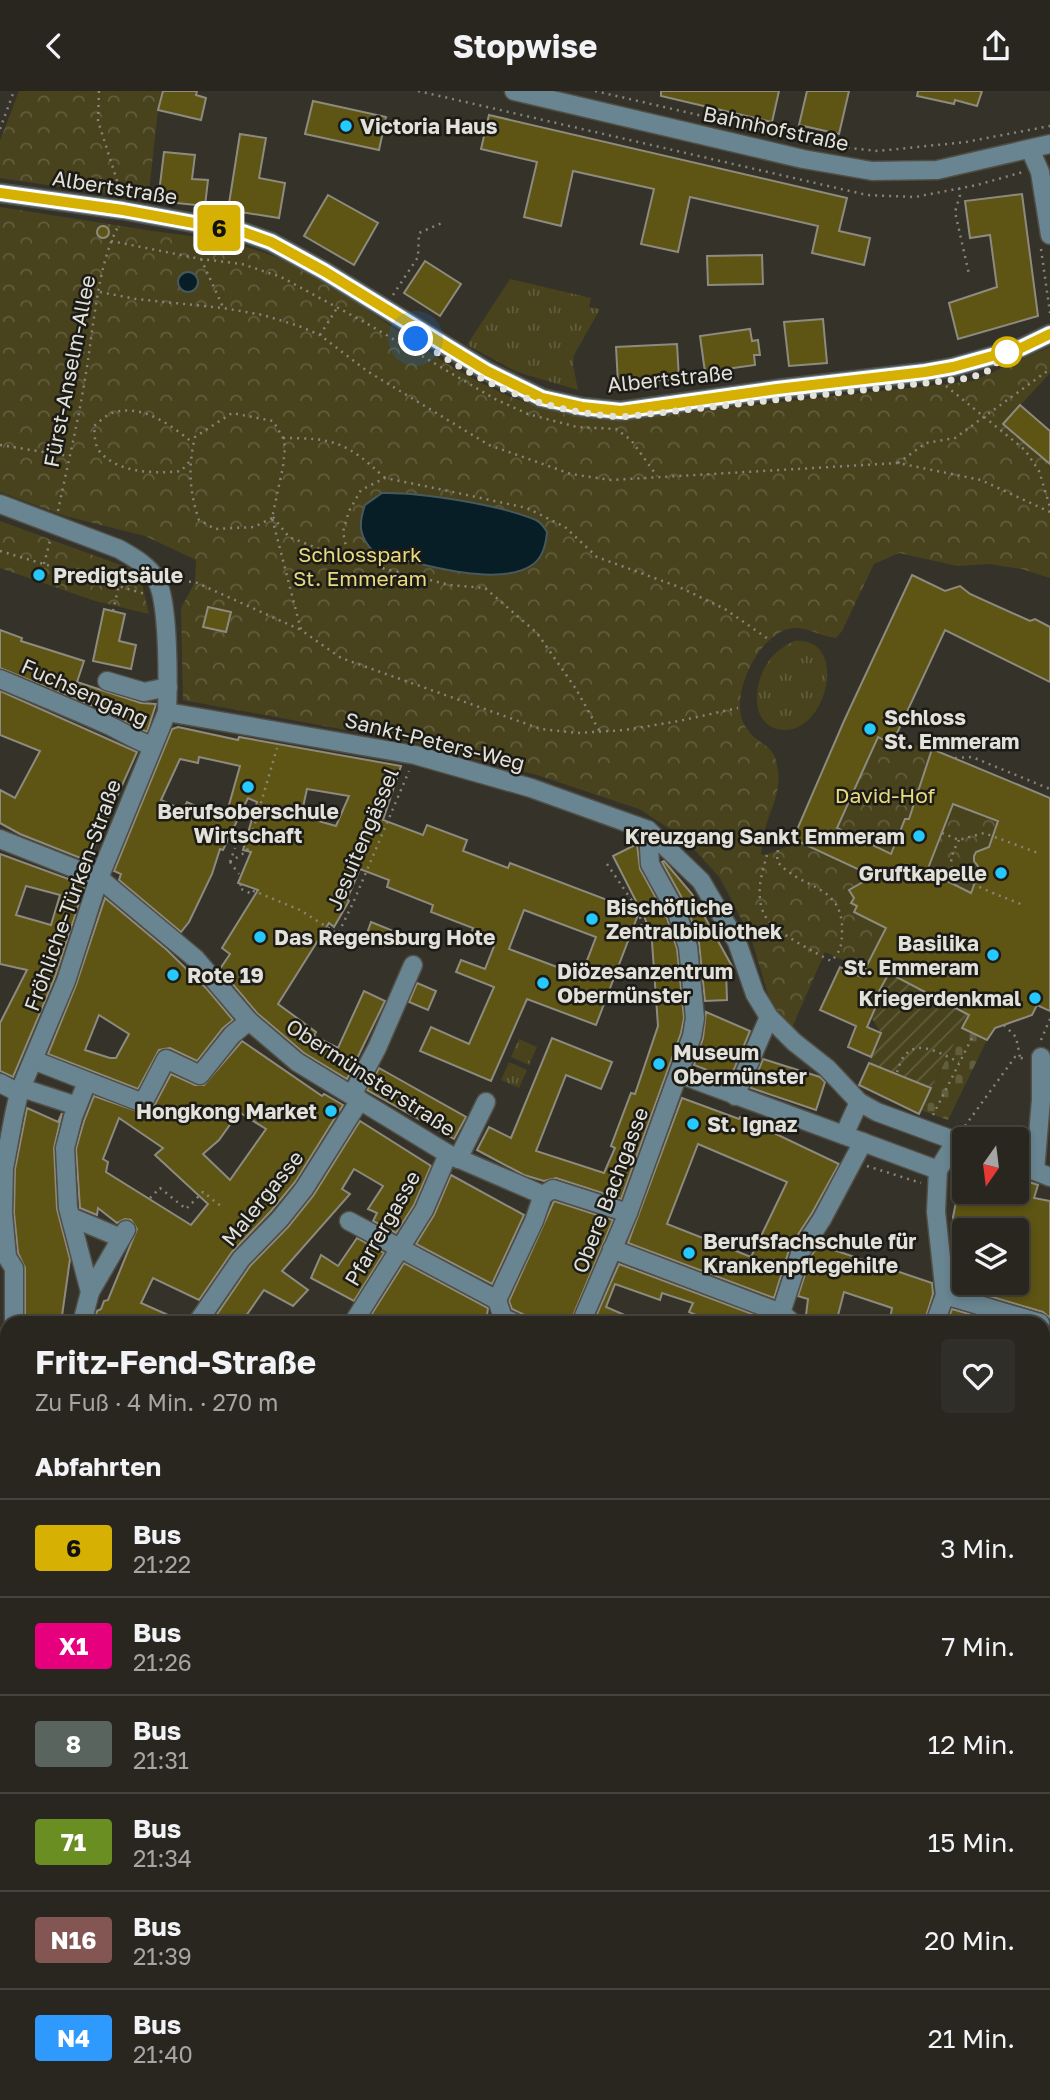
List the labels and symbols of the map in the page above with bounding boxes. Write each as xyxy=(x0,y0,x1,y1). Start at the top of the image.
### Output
street label: Bahnhofstraße xyxy=(701,100,851,156)
place label: Victoria Haus xyxy=(360,113,498,139)
marker: Victoria Haus xyxy=(338,118,354,134)
street label: Albertstraße xyxy=(51,164,179,210)
line badge: 6 xyxy=(196,205,242,251)
street label: Fürst-Anselm-Allee xyxy=(38,273,100,469)
your location xyxy=(398,321,433,356)
unlabelled marker xyxy=(992,337,1022,367)
street label: Albertstraße xyxy=(606,358,734,398)
park label: Schlosspark St. Emmeram xyxy=(293,541,427,591)
place label: Predigtsäule xyxy=(53,562,183,588)
marker: Predigtsäule xyxy=(31,567,47,583)
street label: Fuchsengang xyxy=(17,652,153,732)
place label: Schloss St. Emmeram xyxy=(884,704,1019,754)
street label: Sankt-Peters-Weg xyxy=(342,706,528,776)
marker: Schloss St. Emmeram xyxy=(862,721,878,737)
street label: Jesuitengässel xyxy=(320,764,404,914)
street label: Fröhliche-Türken-Straße xyxy=(18,776,126,1014)
marker: Berufsoberschule Wirtschaft xyxy=(240,779,256,795)
park label: David-Hof xyxy=(835,782,936,808)
place label: Berufsoberschule Wirtschaft xyxy=(157,798,339,848)
place label: Kreuzgang Sankt Emmeram xyxy=(625,823,905,849)
marker: Kreuzgang Sankt Emmeram xyxy=(911,828,927,844)
place label: Gruftkapelle xyxy=(859,860,987,886)
marker: Gruftkapelle xyxy=(993,865,1009,881)
place label: Bischöfliche Zentralbibliothek xyxy=(606,894,782,944)
marker: Bischöfliche Zentralbibliothek xyxy=(584,911,600,927)
place label: Das Regensburg Hote xyxy=(274,924,495,950)
marker: Das Regensburg Hote xyxy=(252,929,268,945)
place label: Basilika St. Emmeram xyxy=(844,930,979,980)
marker: Basilika St. Emmeram xyxy=(985,947,1001,963)
place label: Diözesanzentrum Obermünster xyxy=(557,958,733,1008)
place label: Rote 19 xyxy=(187,962,264,988)
marker: Rote 19 xyxy=(165,967,181,983)
marker: Diözesanzentrum Obermünster xyxy=(535,975,551,991)
place label: Kriegerdenkmal xyxy=(858,985,1021,1011)
marker: Kriegerdenkmal xyxy=(1027,990,1043,1006)
street label: Obermünsterstraße xyxy=(281,1013,461,1141)
place label: Museum Obermünster xyxy=(673,1039,807,1089)
marker: Museum Obermünster xyxy=(651,1056,667,1072)
place label: Hongkong Market xyxy=(136,1098,317,1124)
marker: Hongkong Market xyxy=(323,1103,339,1119)
street label: Obere Bachgasse xyxy=(566,1103,654,1277)
place label: St. Ignaz xyxy=(707,1111,798,1137)
marker: St. Ignaz xyxy=(685,1116,701,1132)
north arrow xyxy=(952,1127,1029,1204)
street label: Malergasse xyxy=(215,1145,309,1251)
street label: Pfarrergasse xyxy=(339,1166,425,1290)
place label: Berufsfachschule für Krankenpflegehilfe xyxy=(703,1228,916,1278)
marker: Berufsfachschule für Krankenpflegehilfe xyxy=(681,1245,697,1261)

